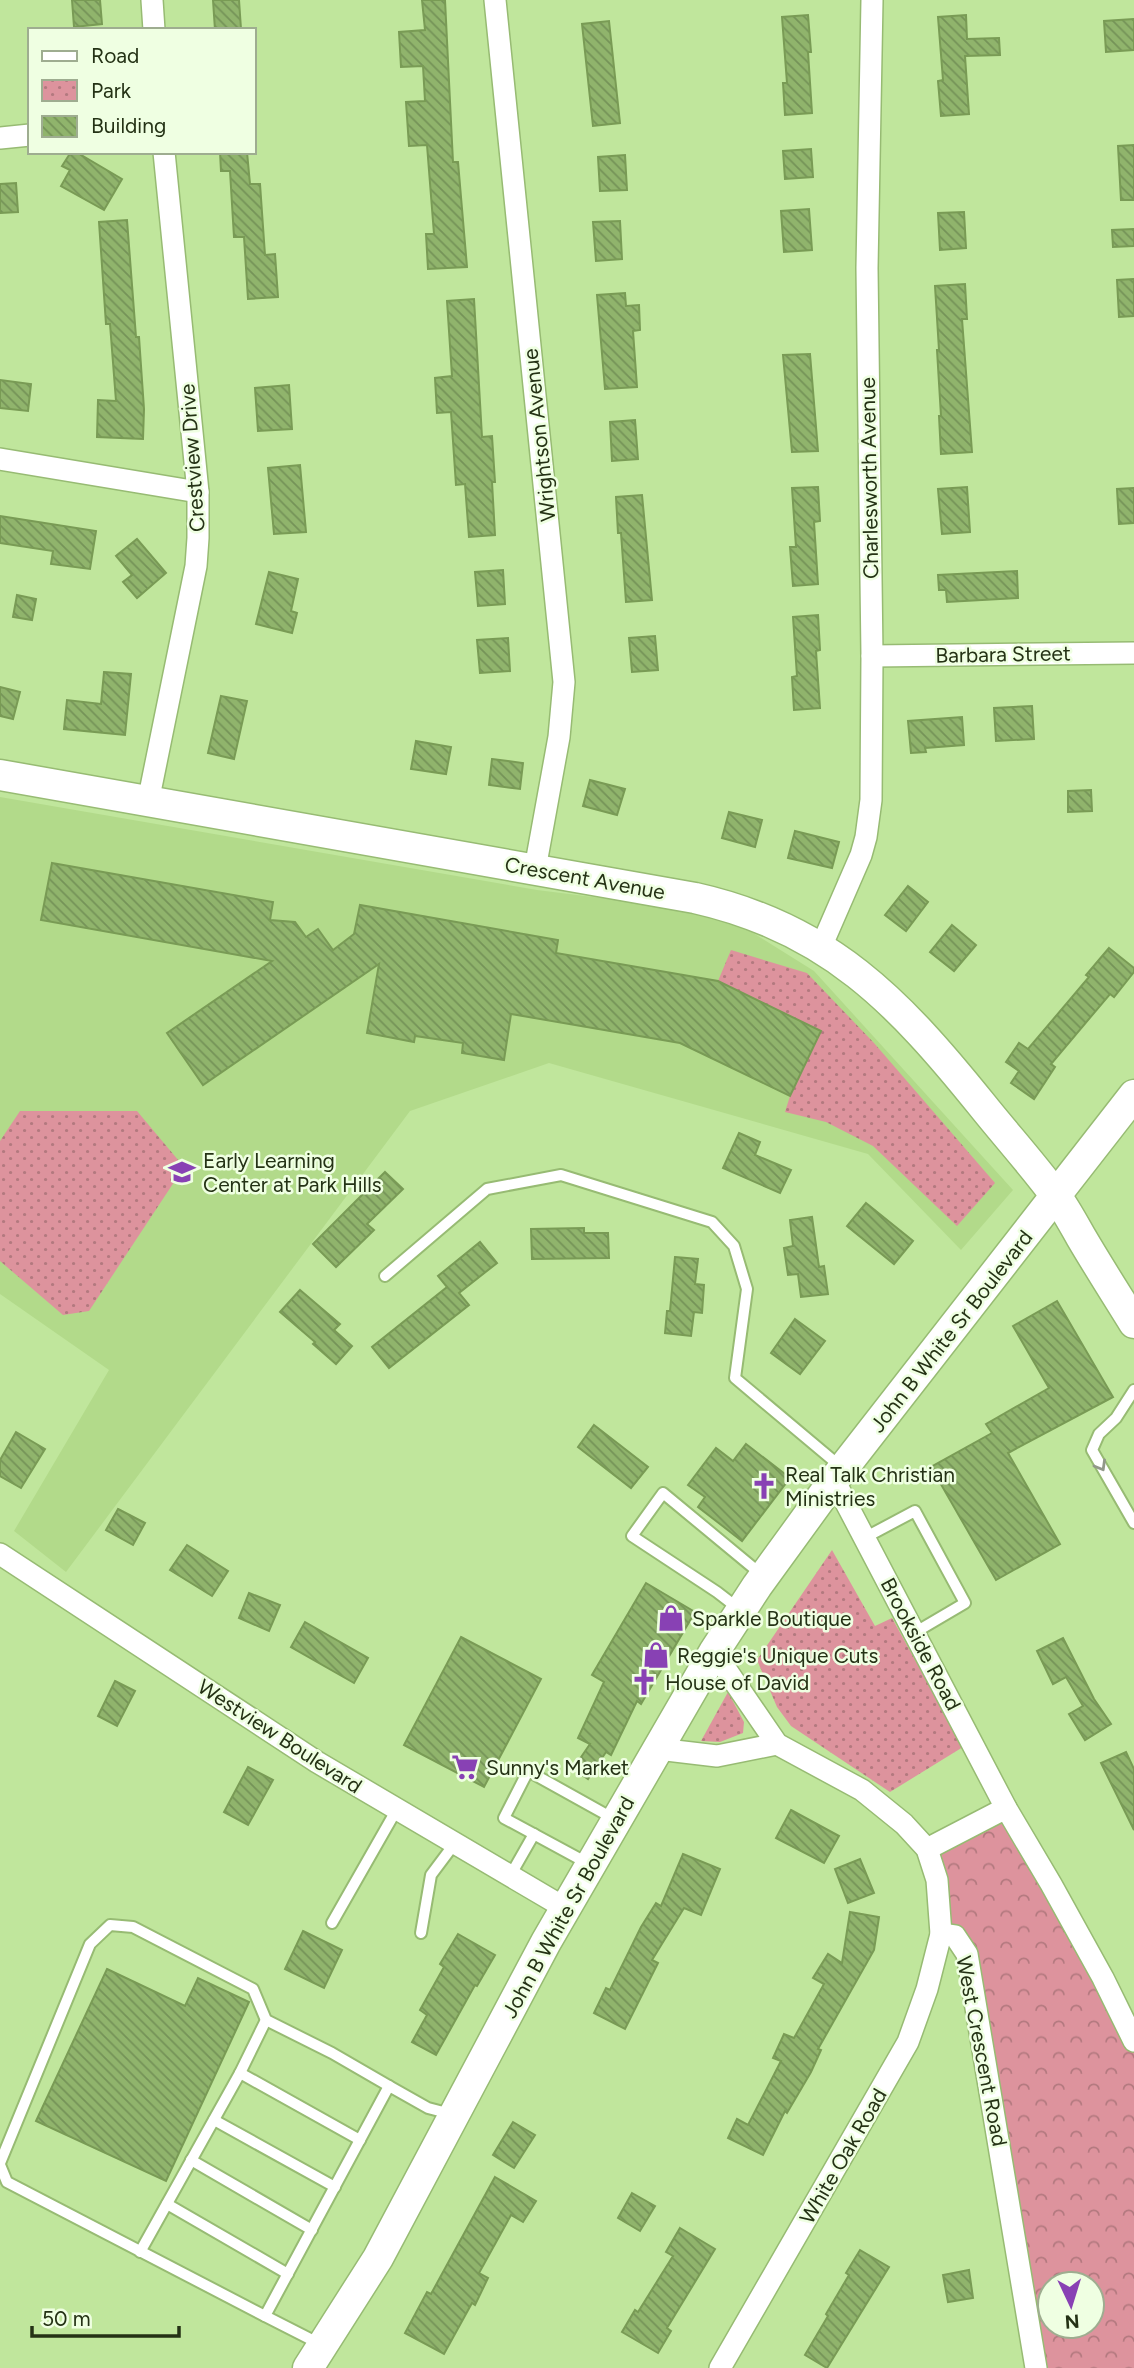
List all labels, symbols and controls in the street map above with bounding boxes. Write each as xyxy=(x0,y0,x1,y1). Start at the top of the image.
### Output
legend xyxy=(28,28,256,154)
text: Road xyxy=(91,43,139,68)
text: Park xyxy=(91,78,132,103)
text: Building xyxy=(91,113,166,138)
street label: Wrightson Avenue xyxy=(517,347,561,523)
street label: Charlesworth Avenue xyxy=(855,377,883,579)
street label: Crestview Drive xyxy=(174,383,210,533)
street label: Barbara Street xyxy=(935,640,1071,668)
street label: Crescent Avenue xyxy=(503,852,667,904)
place label: Early Learning Center at Park Hills xyxy=(203,1148,382,1197)
school or university icon: Early Learning Center at Park Hills xyxy=(167,1157,197,1187)
street label: John B White Sr Boulevard xyxy=(864,1225,1038,1437)
one-way arrow xyxy=(1093,1458,1106,1471)
place label: Real Talk Christian Ministries xyxy=(785,1462,955,1511)
church icon: Real Talk Christian Ministries xyxy=(749,1471,779,1501)
street label: Brookside Road xyxy=(876,1573,966,1715)
shop icon: Sparkle Boutique xyxy=(656,1603,686,1633)
place label: Sparkle Boutique xyxy=(692,1606,851,1631)
shop icon: Reggie's Unique Cuts xyxy=(641,1640,671,1670)
place label: Reggie's Unique Cuts xyxy=(677,1643,878,1668)
church icon: House of David xyxy=(629,1667,659,1697)
place label: House of David xyxy=(665,1670,809,1695)
street label: Westview Boulevard xyxy=(193,1674,367,1798)
supermarket icon: Sunny's Market xyxy=(450,1752,480,1782)
place label: Sunny's Market xyxy=(486,1755,629,1780)
street label: John B White Sr Boulevard xyxy=(497,1792,639,2022)
street label: West Crescent Road xyxy=(951,1954,1013,2148)
street label: White Oak Road xyxy=(794,2084,892,2228)
north arrow xyxy=(1036,2270,1106,2340)
scale bar xyxy=(32,2294,178,2338)
text: 50 m xyxy=(42,2306,91,2331)
text: N xyxy=(1064,2309,1080,2333)

